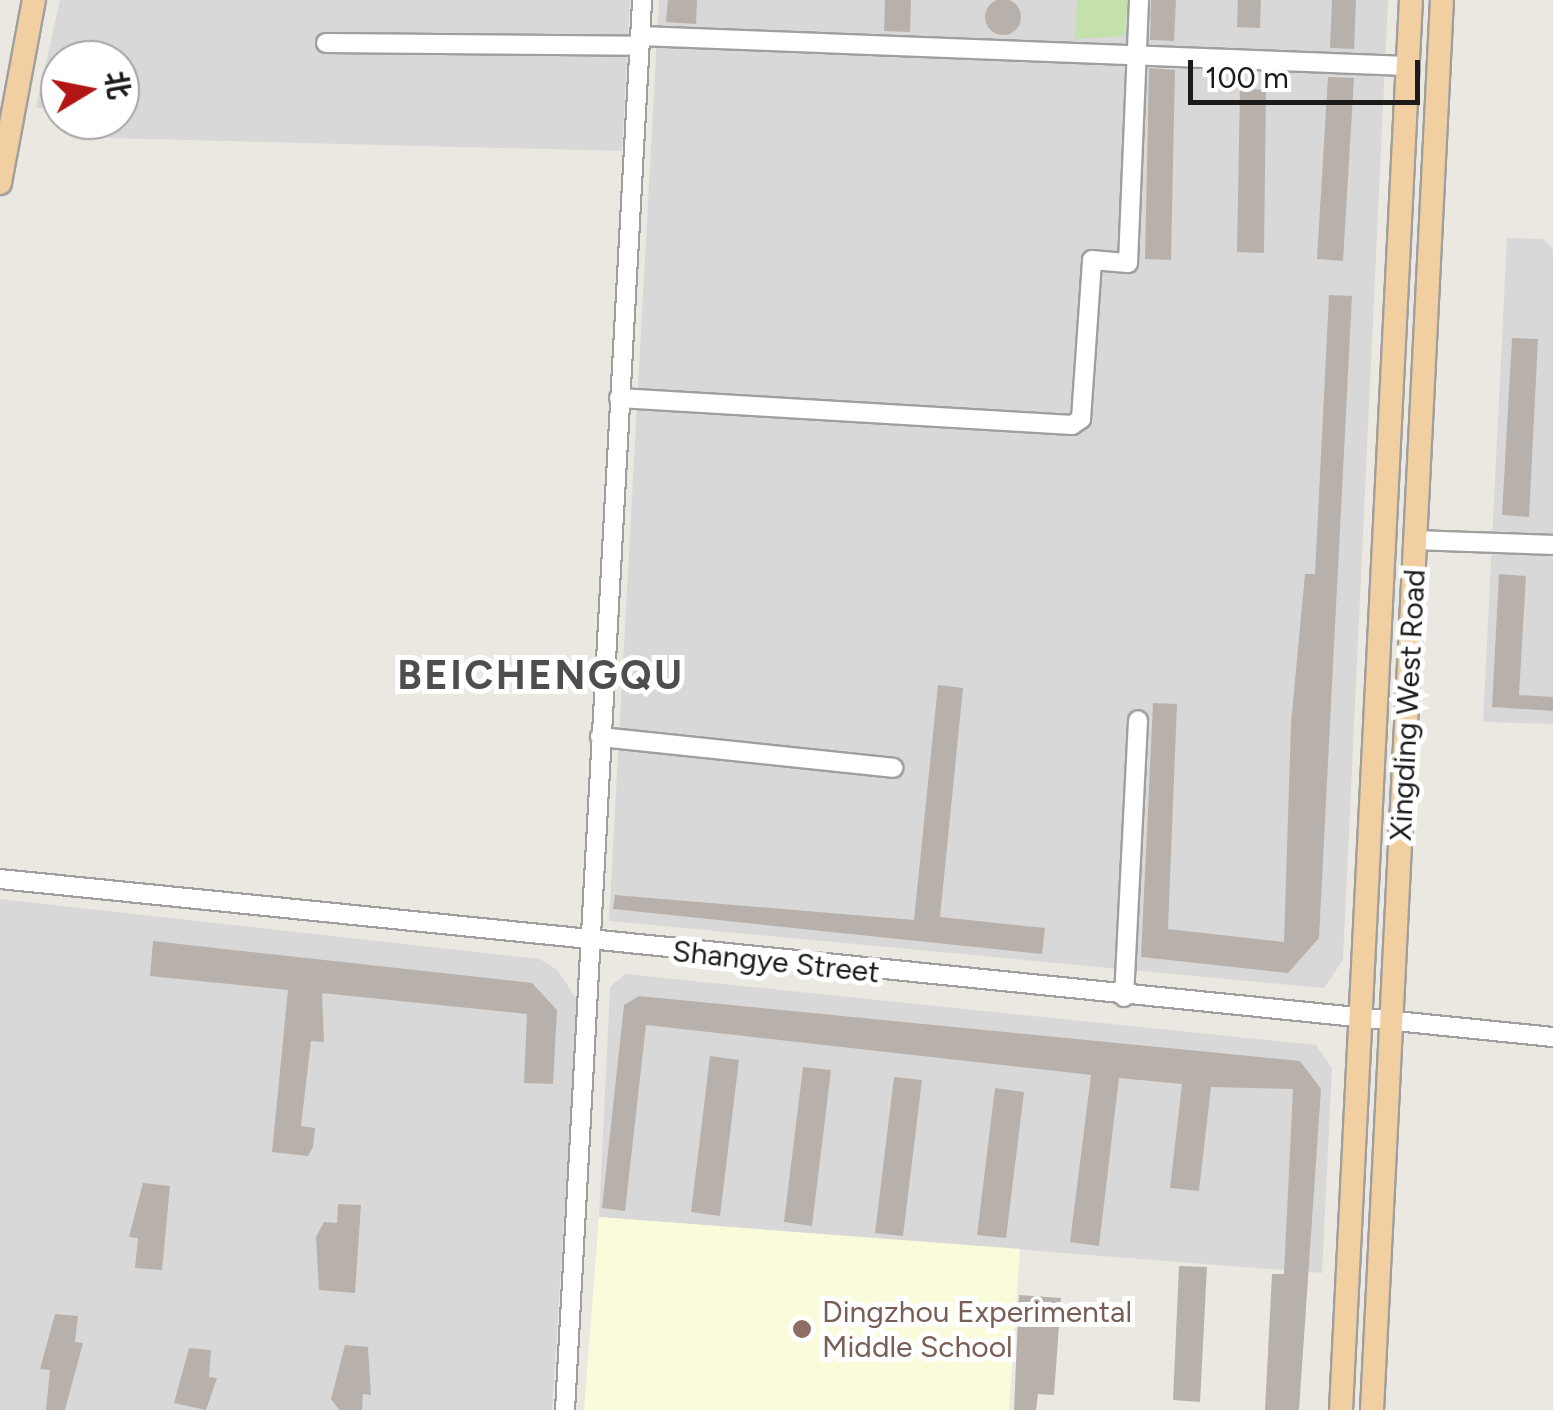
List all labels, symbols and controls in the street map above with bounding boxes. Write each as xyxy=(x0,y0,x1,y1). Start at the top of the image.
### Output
north arrow xyxy=(40,40,140,140)
scale bar xyxy=(1193,40,1426,102)
text: 100 m xyxy=(1205,59,1289,96)
text: 北 xyxy=(98,68,137,102)
street label: Xingding West Road xyxy=(1383,568,1433,842)
district label: BEICHENGQU xyxy=(397,651,685,699)
street label: Shangye Street xyxy=(671,933,881,991)
place label: Dingzhou Experimental Middle School xyxy=(822,1294,1132,1364)
marker: Dingzhou Experimental Middle School xyxy=(791,1318,813,1340)

